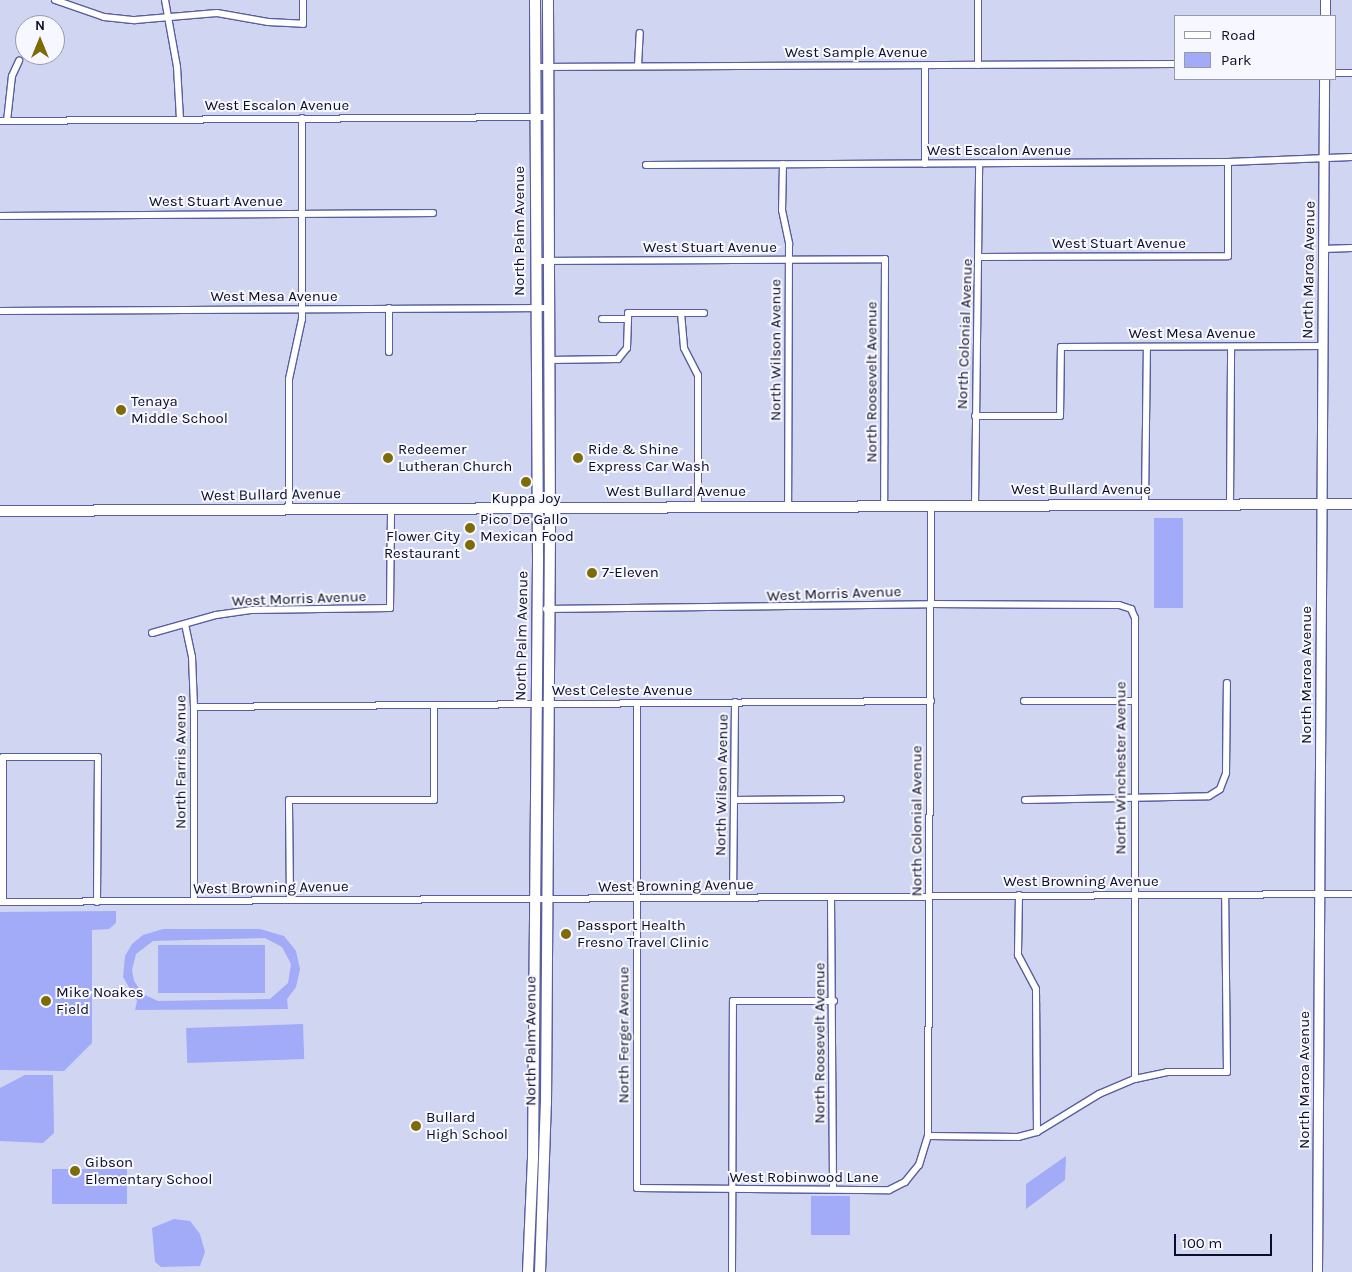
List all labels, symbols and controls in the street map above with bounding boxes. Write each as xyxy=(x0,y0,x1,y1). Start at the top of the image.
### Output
north arrow xyxy=(15,15,65,65)
legend xyxy=(1174,15,1337,80)
text: N xyxy=(35,17,45,34)
text: Road xyxy=(1221,26,1256,44)
street label: West Sample Avenue xyxy=(785,44,927,62)
text: Park xyxy=(1221,51,1251,69)
street label: West Escalon Avenue xyxy=(205,97,349,115)
street label: West Escalon Avenue xyxy=(927,142,1071,160)
street label: North Palm Avenue xyxy=(511,166,529,296)
street label: West Stuart Avenue xyxy=(149,193,283,211)
street label: North Maroa Avenue xyxy=(1299,201,1319,339)
street label: West Stuart Avenue xyxy=(1052,235,1186,253)
street label: West Stuart Avenue xyxy=(643,239,777,257)
street label: North Colonial Avenue xyxy=(953,258,977,410)
street label: North Wilson Avenue xyxy=(767,279,785,421)
street label: West Mesa Avenue xyxy=(210,288,338,306)
street label: North Roosevelt Avenue xyxy=(863,301,881,463)
street label: West Mesa Avenue xyxy=(1128,325,1256,343)
place label: Tenaya Middle School xyxy=(131,392,228,427)
marker: Tenaya Middle School xyxy=(115,404,127,416)
place label: Redeemer Lutheran Church xyxy=(398,440,512,475)
place label: Ride & Shine Express Car Wash xyxy=(588,440,710,475)
marker: Redeemer Lutheran Church xyxy=(382,452,394,464)
marker: Ride & Shine Express Car Wash xyxy=(572,452,584,464)
marker: Kuppa Joy xyxy=(520,476,532,488)
street label: West Bullard Avenue xyxy=(1011,481,1151,499)
street label: West Bullard Avenue xyxy=(606,483,746,501)
street label: West Bullard Avenue xyxy=(201,485,341,505)
place label: Kuppa Joy xyxy=(492,490,560,508)
place label: Pico De Gallo Mexican Food xyxy=(480,510,574,545)
marker: Pico De Gallo Mexican Food xyxy=(464,522,476,534)
place label: Flower City Restaurant xyxy=(384,527,460,562)
marker: Flower City Restaurant xyxy=(464,539,476,551)
place label: 7-Eleven xyxy=(602,564,659,582)
marker: 7-Eleven xyxy=(586,567,598,579)
street label: North Palm Avenue xyxy=(512,571,532,701)
street label: West Morris Avenue xyxy=(766,583,902,605)
street label: West Morris Avenue xyxy=(231,588,367,610)
street label: North Maroa Avenue xyxy=(1298,606,1316,744)
street label: North Winchester Avenue xyxy=(1112,681,1130,855)
street label: West Celeste Avenue xyxy=(552,682,692,700)
street label: North Farris Avenue xyxy=(172,695,190,829)
street label: North Wilson Avenue xyxy=(712,714,732,856)
street label: North Colonial Avenue xyxy=(908,746,926,896)
street label: West Browning Avenue xyxy=(1003,873,1159,891)
street label: West Browning Avenue xyxy=(598,876,754,896)
street label: West Browning Avenue xyxy=(193,878,349,898)
place label: Passport Health Fresno Travel Clinic xyxy=(577,916,709,951)
marker: Passport Health Fresno Travel Clinic xyxy=(559,927,573,941)
street label: North Roosevelt Avenue xyxy=(811,962,829,1124)
street label: North Ferger Avenue xyxy=(615,967,633,1103)
street label: North Palm Avenue xyxy=(522,976,540,1106)
place label: Mike Noakes Field xyxy=(56,983,144,1018)
marker: Mike Noakes Field xyxy=(40,995,52,1007)
street label: North Maroa Avenue xyxy=(1296,1011,1314,1149)
place label: Bullard High School xyxy=(426,1108,508,1143)
marker: Bullard High School xyxy=(410,1120,422,1132)
place label: Gibson Elementary School xyxy=(85,1153,212,1188)
marker: Gibson Elementary School xyxy=(69,1165,81,1177)
street label: West Robinwood Lane xyxy=(729,1169,879,1187)
scale bar xyxy=(1177,1224,1274,1256)
text: 100 m xyxy=(1182,1234,1222,1252)

